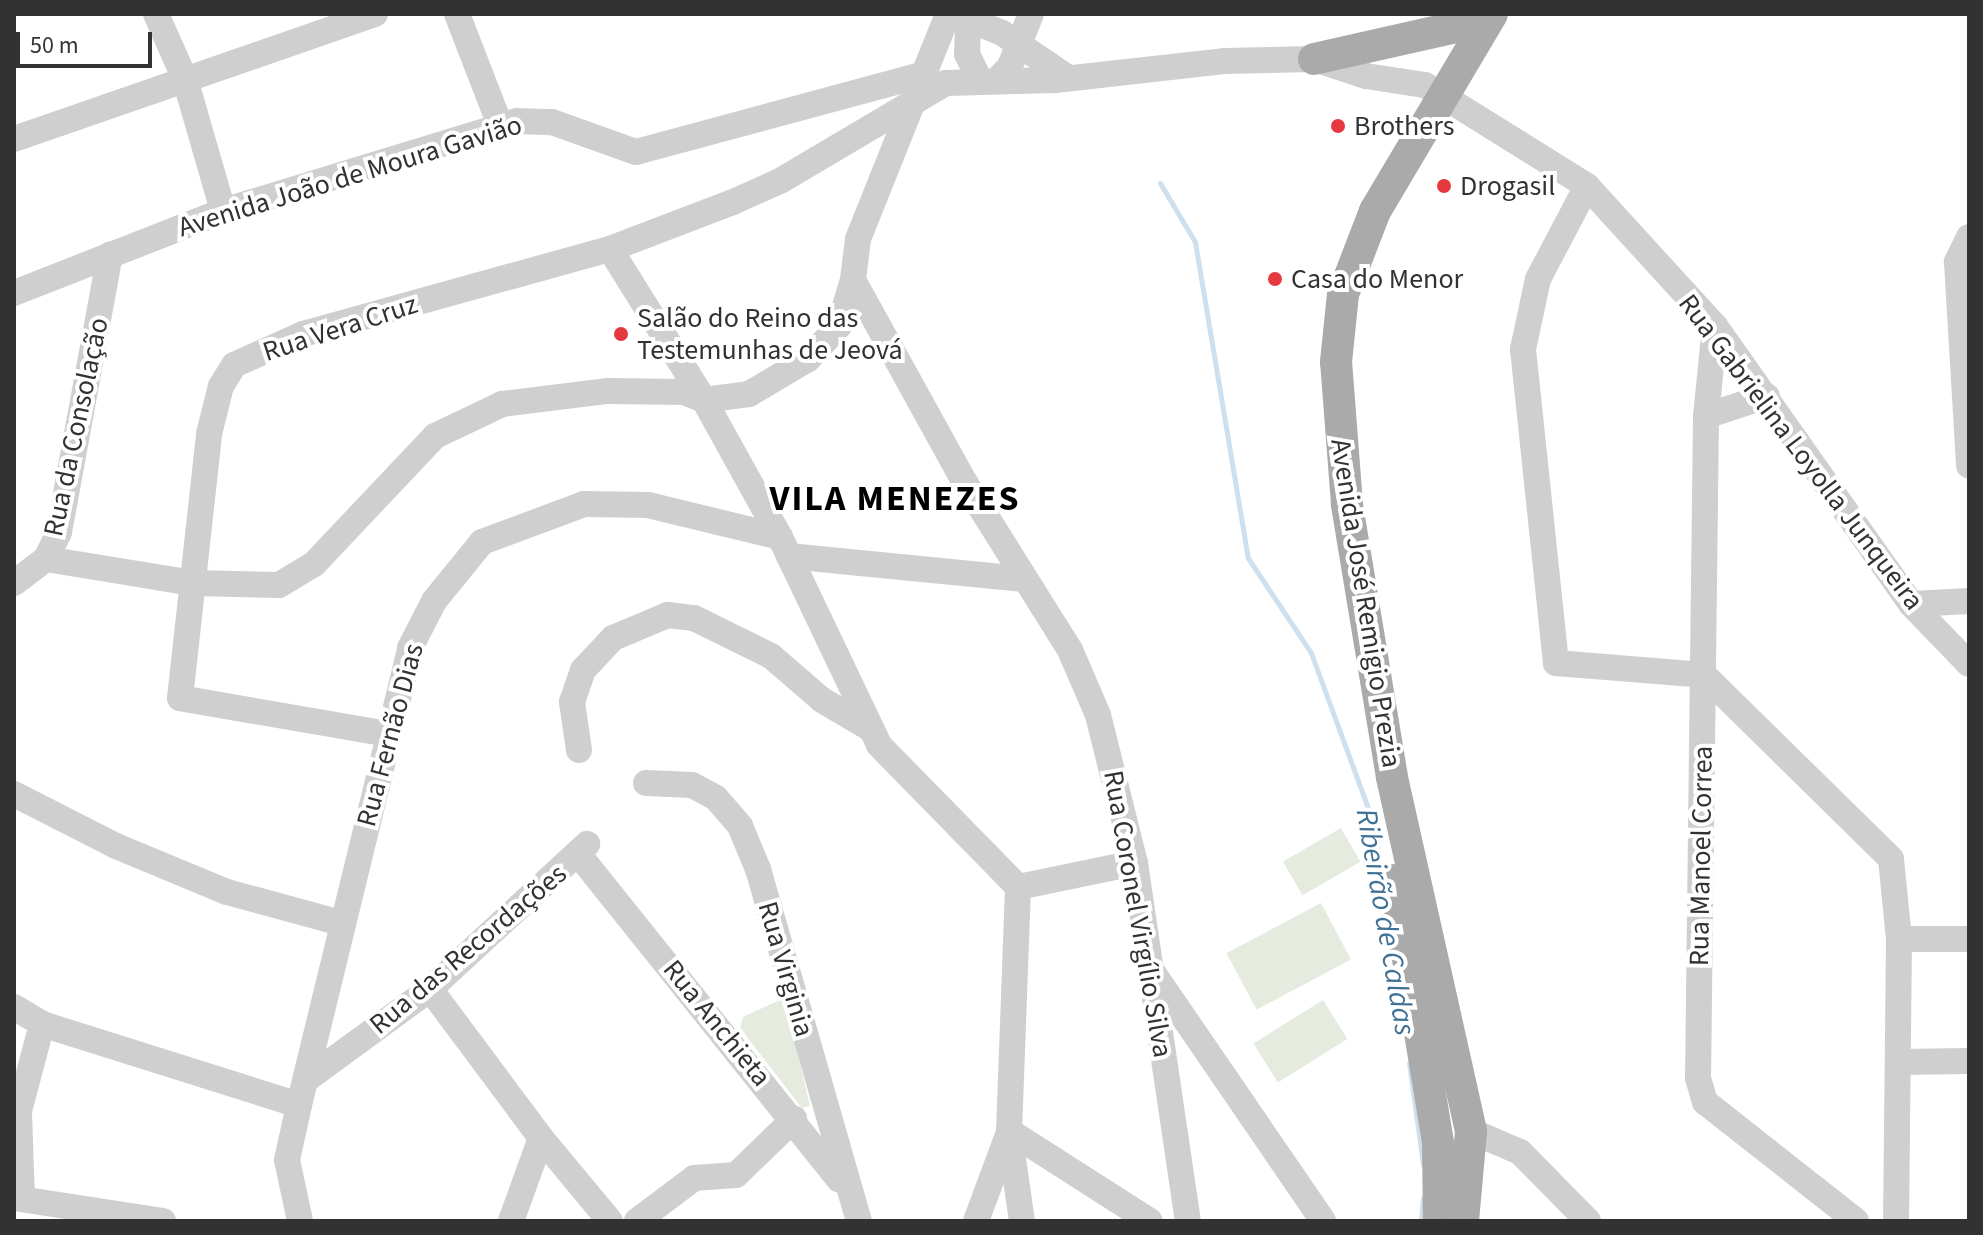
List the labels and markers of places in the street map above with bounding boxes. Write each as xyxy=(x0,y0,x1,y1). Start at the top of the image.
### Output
place label: Brothers xyxy=(1354,109,1455,143)
marker: Brothers xyxy=(1329,117,1347,135)
place label: Drogasil xyxy=(1460,169,1555,203)
marker: Drogasil xyxy=(1435,177,1453,195)
place label: Casa do Menor xyxy=(1291,262,1463,296)
marker: Casa do Menor xyxy=(1266,270,1284,288)
place label: Salão do Reino das Testemunhas de Jeová xyxy=(637,301,903,367)
marker: Salão do Reino das Testemunhas de Jeová xyxy=(612,325,630,343)

